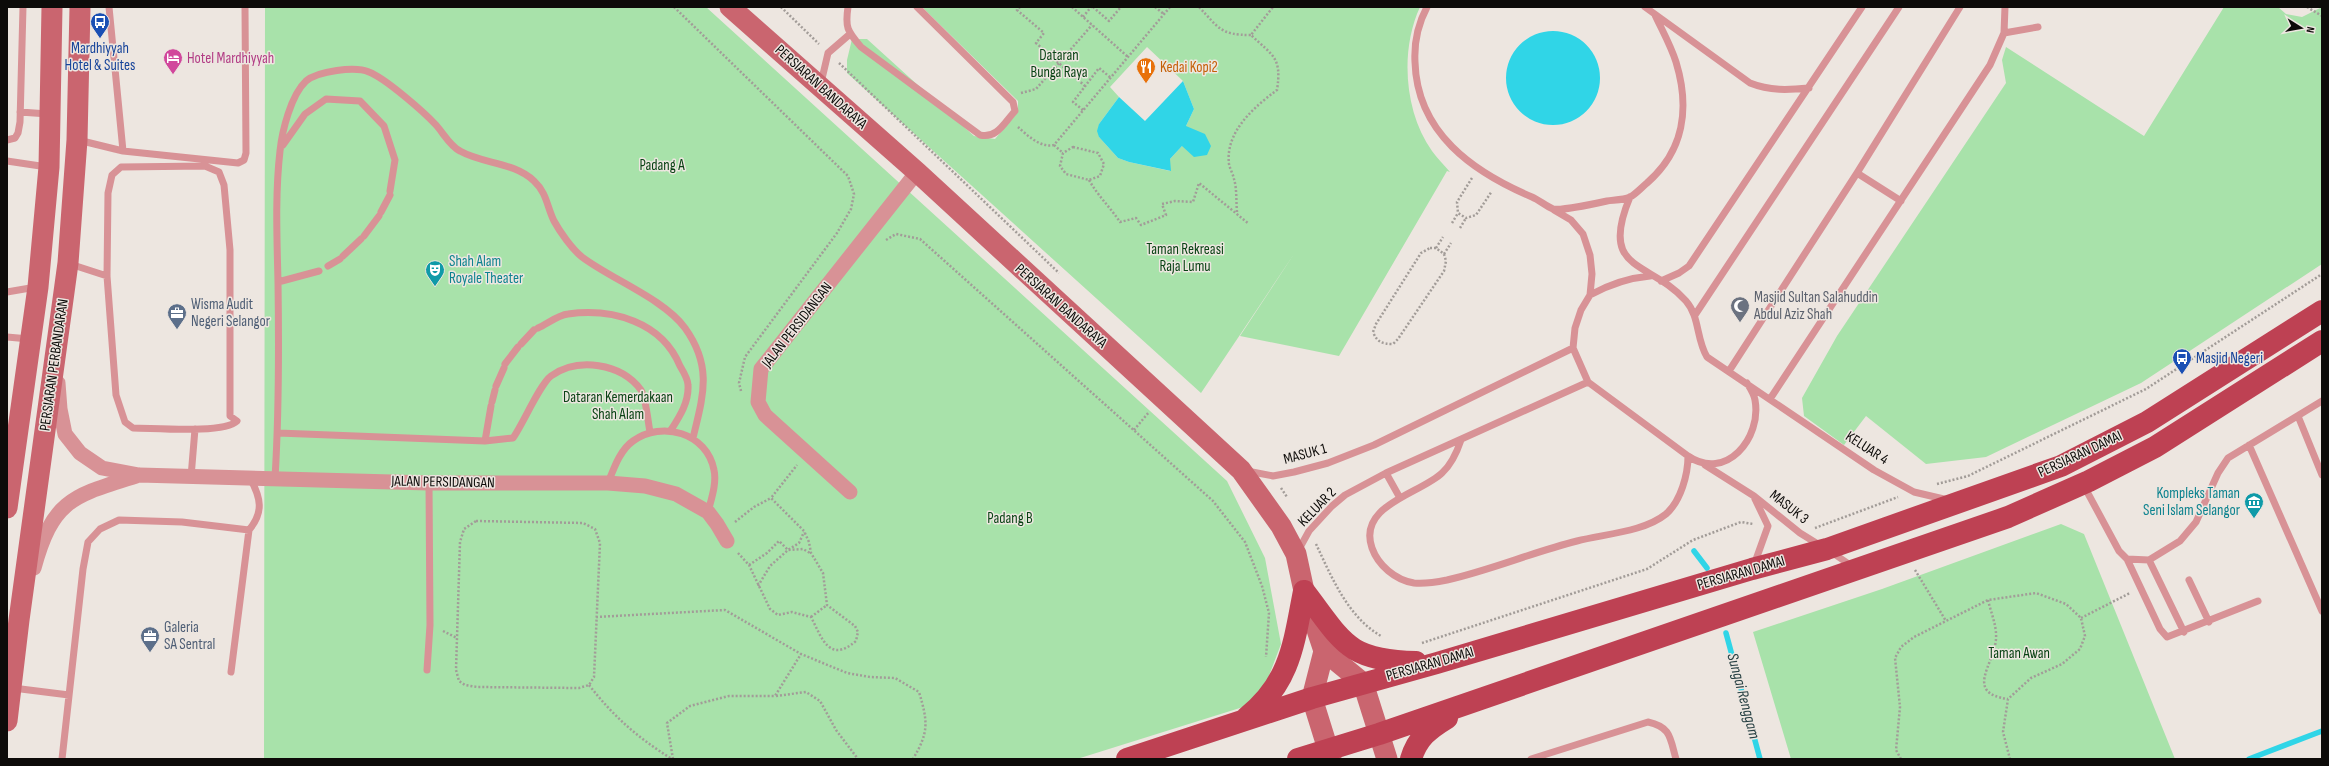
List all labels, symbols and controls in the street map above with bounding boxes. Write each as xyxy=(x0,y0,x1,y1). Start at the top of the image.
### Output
north arrow xyxy=(2281,8,2321,48)
bus stop icon: Mardhiyyah Hotel & Suites xyxy=(89,11,111,39)
text: N xyxy=(2303,26,2317,34)
place label: Mardhiyyah Hotel & Suites xyxy=(65,39,135,75)
street label: PERSIARAN BANDARAYA xyxy=(771,41,871,134)
park label: Dataran Bunga Raya xyxy=(1030,46,1088,82)
hotel icon: Hotel Mardhiyyah xyxy=(162,47,184,75)
place label: Hotel Mardhiyyah xyxy=(187,49,274,68)
restaurant icon: Kedai Kopi2 xyxy=(1135,56,1157,84)
place label: Kedai Kopi2 xyxy=(1160,58,1218,77)
park label: Padang A xyxy=(639,156,685,175)
park label: Taman Rekreasi Raja Lumu xyxy=(1146,240,1224,276)
place label: Shah Alam Royale Theater xyxy=(449,252,524,288)
theatre icon: Shah Alam Royale Theater xyxy=(424,259,446,287)
street label: PERSIARAN BANDARAYA xyxy=(1011,260,1111,353)
street label: JALAN PERSIDANGAN xyxy=(757,278,836,372)
place label: Masjid Sultan Salahuddin Abdul Aziz Shah xyxy=(1753,288,1878,324)
place label: Wisma Audit Negeri Selangor xyxy=(191,295,271,331)
mosque icon: Masjid Sultan Salahuddin Abdul Aziz Shah xyxy=(1729,295,1751,323)
street label: PERSIARAN PERBANDARAN xyxy=(35,298,73,432)
office icon: Wisma Audit Negeri Selangor xyxy=(166,302,188,330)
bus stop icon: Masjid Negeri xyxy=(2171,347,2193,375)
place label: Masjid Negeri xyxy=(2196,349,2263,368)
park label: Dataran Kemerdakaan Shah Alam xyxy=(563,388,673,424)
street label: PERSIARAN DAMAI xyxy=(2035,426,2125,482)
street label: KELUAR 4 xyxy=(1842,427,1892,469)
street label: MASUK 1 xyxy=(1281,439,1329,469)
street label: JALAN PERSIDANGAN xyxy=(390,472,495,492)
street label: KELUAR 2 xyxy=(1294,483,1340,531)
place label: Kompleks Taman Seni Islam Selangor xyxy=(2143,484,2241,520)
street label: MASUK 3 xyxy=(1766,486,1812,528)
museum icon: Kompleks Taman Seni Islam Selangor xyxy=(2243,491,2265,519)
park label: Padang B xyxy=(987,509,1033,528)
street label: PERSIARAN DAMAI xyxy=(1695,551,1787,595)
place label: Galeria SA Sentral xyxy=(164,618,215,654)
office icon: Galeria SA Sentral xyxy=(139,625,161,653)
street label: PERSIARAN DAMAI xyxy=(1384,642,1476,686)
park label: Taman Awan xyxy=(1988,644,2050,663)
water label: Sungai Renggam xyxy=(1722,651,1764,741)

